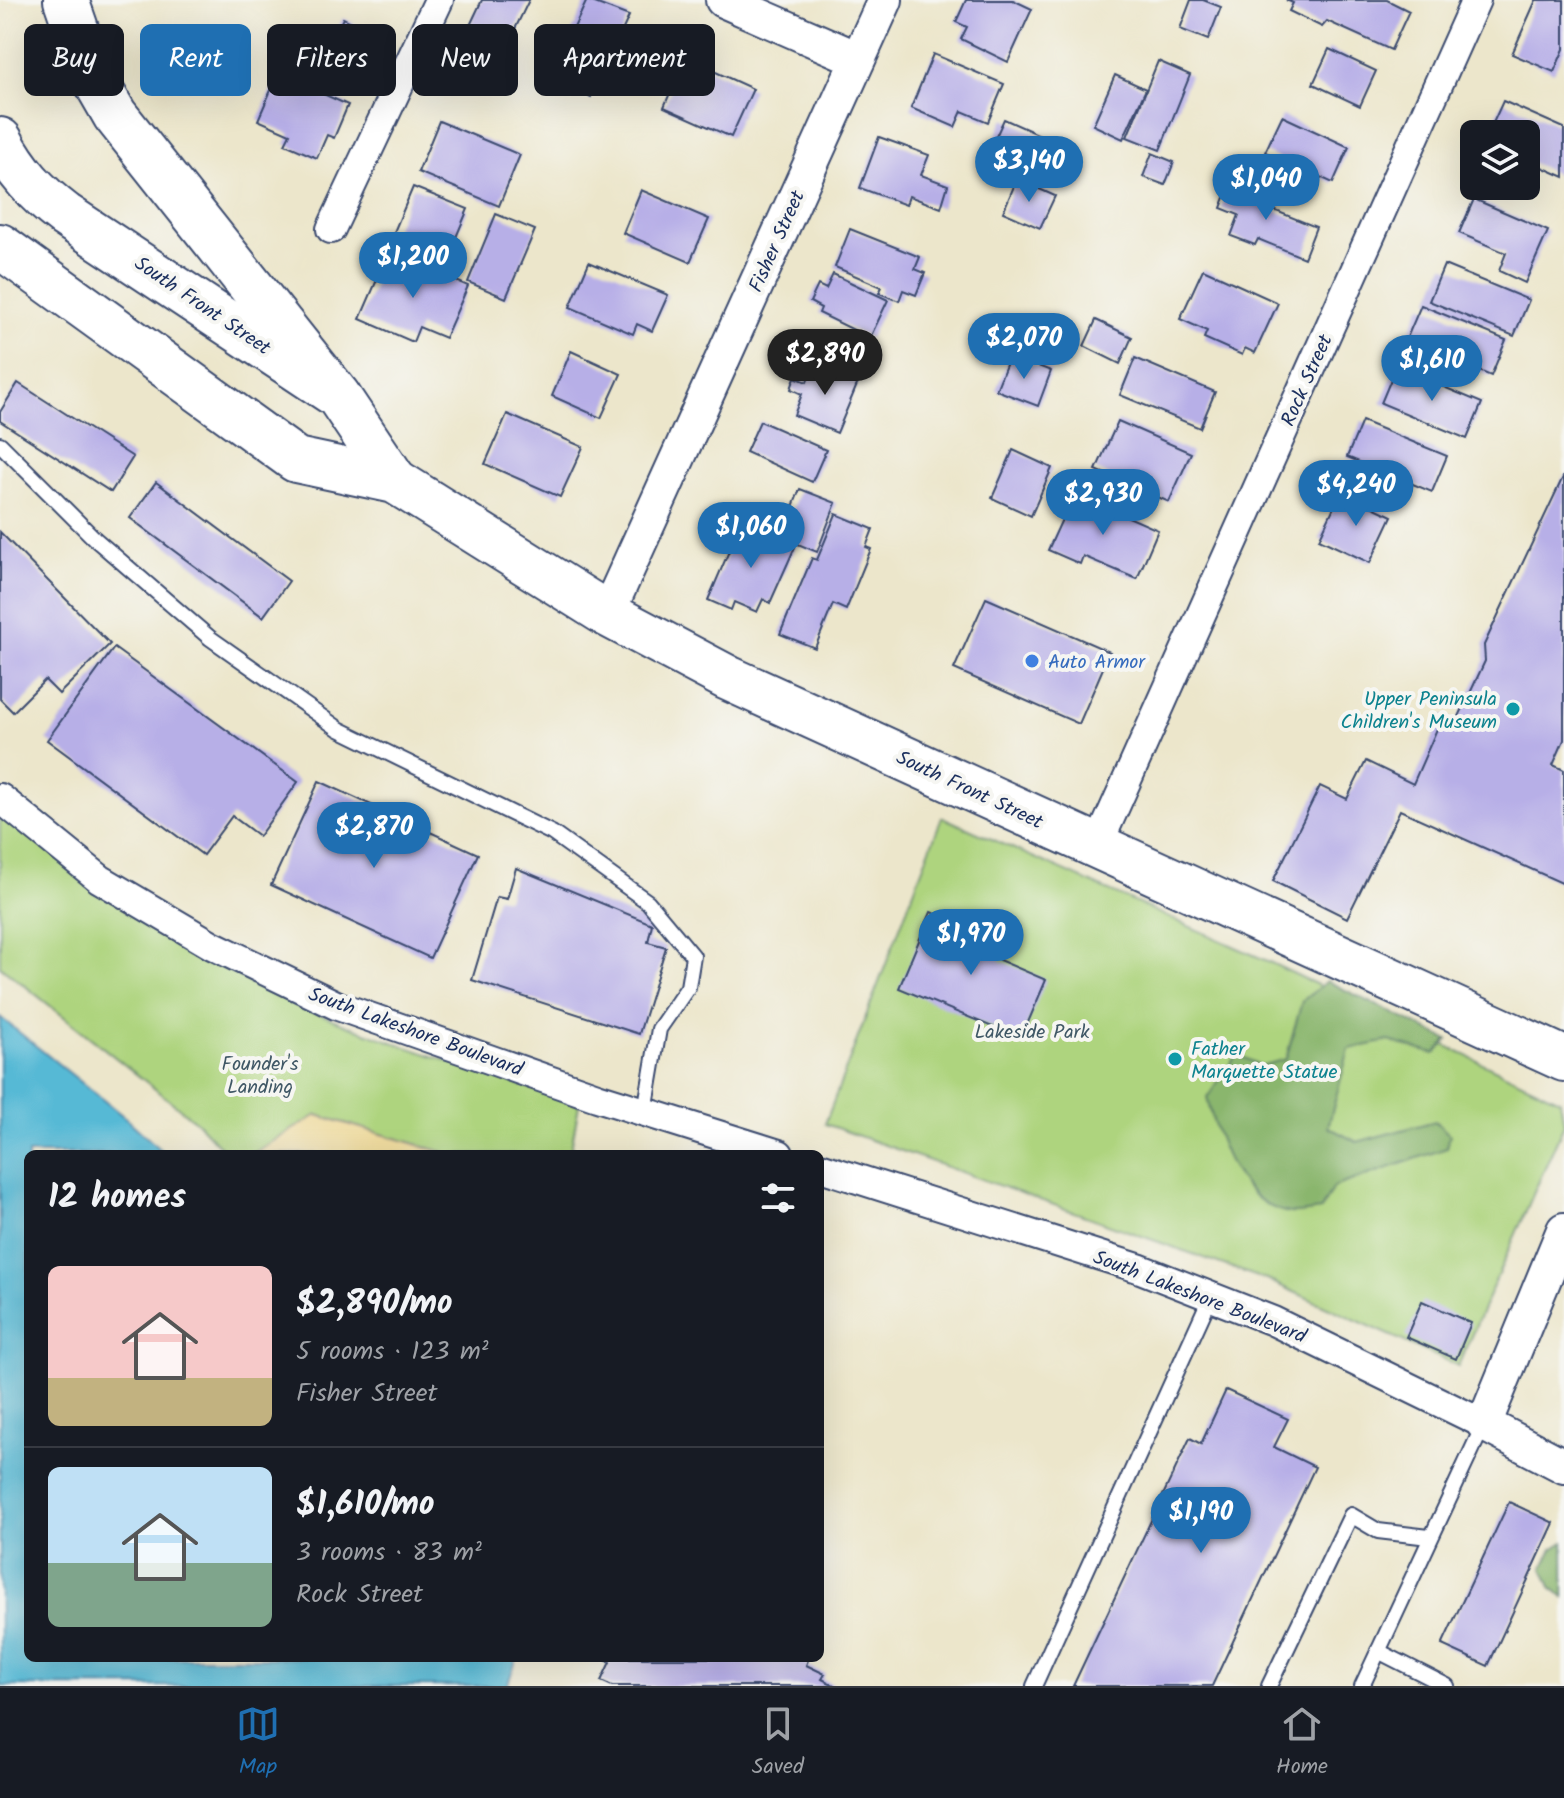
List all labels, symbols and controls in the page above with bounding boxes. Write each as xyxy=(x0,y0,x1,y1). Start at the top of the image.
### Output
chip: Buy xyxy=(24,24,124,96)
chip: Rent xyxy=(140,24,251,96)
chip: Filters xyxy=(267,24,396,96)
chip: New xyxy=(412,24,518,96)
chip: Apartment xyxy=(534,24,715,96)
map controls xyxy=(1460,120,1540,200)
button: layers xyxy=(1460,120,1540,200)
pin: $3,140 xyxy=(964,136,1094,204)
text: $3,140 xyxy=(993,141,1065,183)
pin: $1,040 xyxy=(1201,154,1331,222)
text: $1,040 xyxy=(1231,159,1301,201)
street label: Fisher Street xyxy=(741,185,815,298)
pin: $1,200 xyxy=(348,232,478,300)
text: $1,200 xyxy=(377,237,449,279)
street label: South Front Street xyxy=(127,249,277,365)
pin: $2,070 xyxy=(959,313,1089,381)
text: $2,070 xyxy=(986,318,1062,360)
pin: $2,890 xyxy=(760,329,890,397)
street label: Rock Street xyxy=(1273,329,1342,432)
text: $2,890 xyxy=(785,334,865,376)
pin: $1,610 xyxy=(1367,335,1497,403)
text: $1,610 xyxy=(1399,340,1465,382)
pin: $4,240 xyxy=(1291,460,1421,528)
text: $4,240 xyxy=(1316,465,1396,507)
pin: $2,930 xyxy=(1038,469,1168,537)
text: $2,930 xyxy=(1064,474,1142,516)
pin: $1,060 xyxy=(686,502,816,570)
text: $1,060 xyxy=(716,507,786,549)
place label: Auto Armor xyxy=(1048,647,1146,679)
marker: Auto Armor xyxy=(1023,652,1041,670)
place label: Upper Peninsula Children's Museum xyxy=(1340,684,1497,739)
marker: Upper Peninsula Children's Museum xyxy=(1504,700,1522,718)
street label: South Front Street xyxy=(890,743,1048,839)
pin: $2,870 xyxy=(309,802,439,870)
text: $2,870 xyxy=(335,807,413,849)
pin: $1,970 xyxy=(906,909,1036,977)
text: $1,970 xyxy=(937,914,1005,956)
street label: South Lakeshore Boulevard xyxy=(304,979,528,1087)
park label: Lakeside Park xyxy=(974,1017,1090,1049)
place label: Father Marquette Statue xyxy=(1191,1034,1337,1089)
park label: Founder's Landing xyxy=(222,1049,299,1104)
marker: Father Marquette Statue xyxy=(1166,1050,1184,1068)
text: 12 homes xyxy=(48,1171,186,1225)
icon: filters xyxy=(756,1176,800,1220)
street label: South Lakeshore Boulevard xyxy=(1088,1242,1312,1354)
text: $2,890/mo xyxy=(296,1277,453,1331)
icon: home xyxy=(112,1298,208,1394)
text: 5 rooms · 123 m² xyxy=(296,1331,489,1373)
text: Fisher Street xyxy=(296,1373,437,1415)
text: $1,610/mo xyxy=(296,1478,434,1532)
pin: $1,190 xyxy=(1136,1487,1266,1555)
text: $1,190 xyxy=(1169,1492,1233,1534)
icon: home xyxy=(112,1499,208,1595)
text: 3 rooms · 83 m² xyxy=(296,1532,482,1574)
text: Rock Street xyxy=(296,1574,423,1616)
tab: Map xyxy=(236,1702,280,1785)
tab: Saved xyxy=(752,1702,804,1785)
tab: Home xyxy=(1276,1702,1328,1785)

